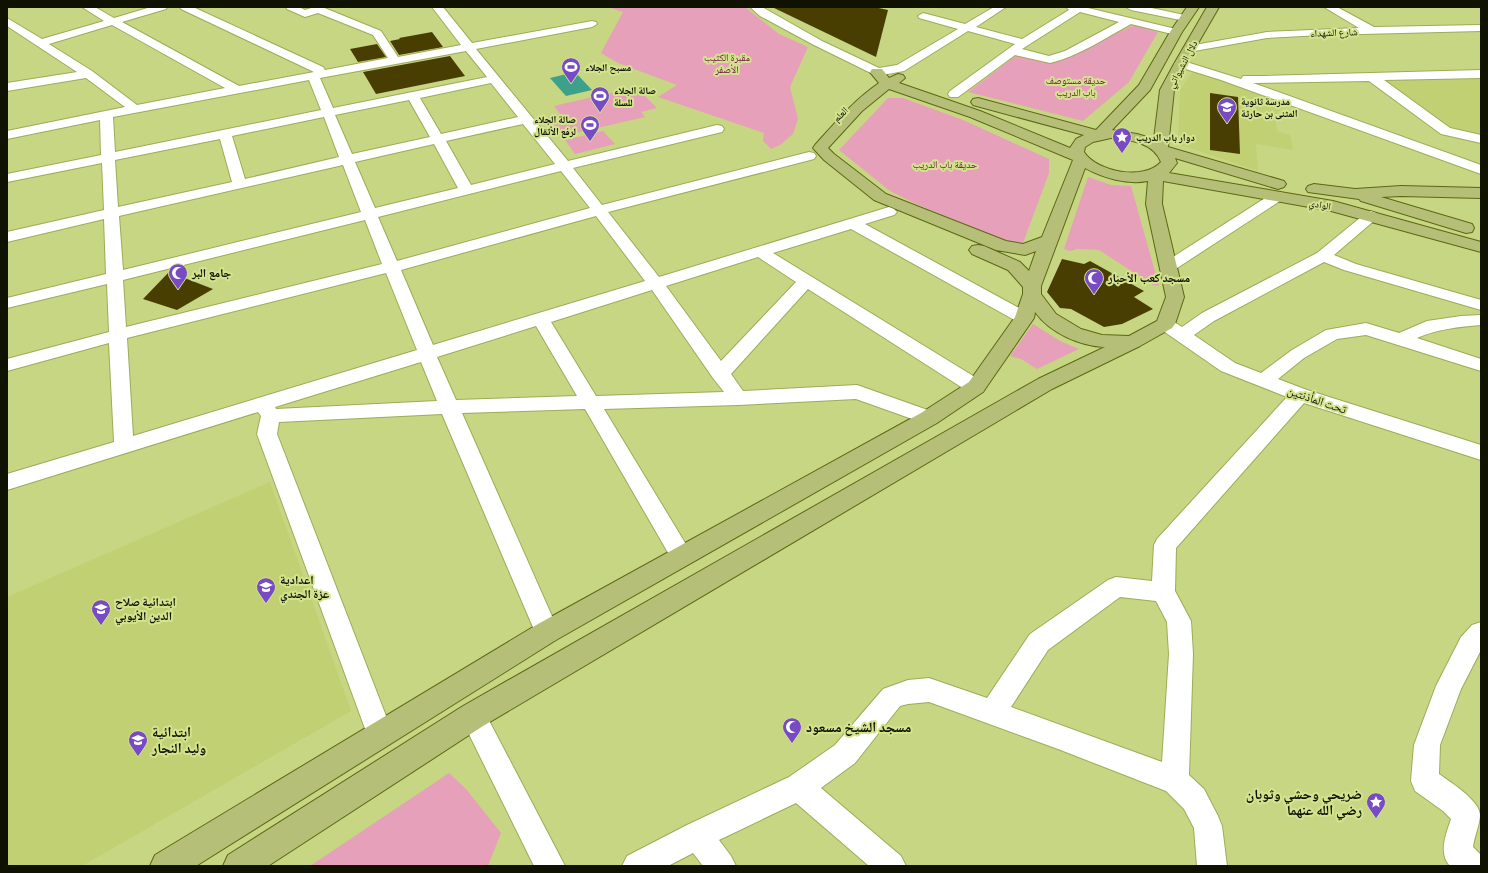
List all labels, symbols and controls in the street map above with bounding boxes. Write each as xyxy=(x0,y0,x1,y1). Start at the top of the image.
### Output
street label: شارع الشهداء xyxy=(1310,25,1358,41)
street label: دلال النشيواتي xyxy=(1164,38,1202,91)
park label: مقبرة الكثيب الأصفر xyxy=(704,51,750,77)
sports icon: مسبح الجلاء xyxy=(560,56,582,84)
place label: مسبح الجلاء xyxy=(585,61,632,75)
park label: حديقة مستوصف باب الدريب xyxy=(1046,74,1107,100)
place label: صالة الجلاء للسلة xyxy=(614,84,656,110)
sports icon: صالة الجلاء للسلة xyxy=(589,85,611,113)
place label: مدرسة ثانوية المثنى بن حارثة xyxy=(1241,95,1298,121)
school or university icon: مدرسة ثانوية المثنى بن حارثة xyxy=(1216,96,1238,124)
street label: العلم xyxy=(830,104,851,125)
place label: صالة الجلاء لرفع الأثقال xyxy=(534,113,576,139)
sports icon: صالة الجلاء لرفع الأثقال xyxy=(579,114,601,142)
place icon: دوار باب الدريب xyxy=(1111,126,1133,154)
place label: دوار باب الدريب xyxy=(1136,131,1195,145)
park label: حديقة باب الدريب xyxy=(913,158,978,172)
street label: الوادي xyxy=(1308,196,1332,214)
mosque icon: جامع البر xyxy=(167,262,189,290)
place label: جامع البر xyxy=(191,265,232,282)
mosque icon: مسجد كعب الأحبار xyxy=(1083,267,1105,295)
place label: مسجد كعب الأحبار xyxy=(1107,270,1191,287)
street label: تحت المأذنتين xyxy=(1285,382,1349,419)
place label: اعدادية عزة الجندي xyxy=(280,572,329,604)
school or university icon: اعدادية عزة الجندي xyxy=(255,576,277,604)
place label: ابتدائية صلاح الدين الأيوبي xyxy=(115,594,176,626)
school or university icon: ابتدائية صلاح الدين الأيوبي xyxy=(90,598,112,626)
mosque icon: مسجد الشيخ مسعود xyxy=(781,716,803,744)
place label: مسجد الشيخ مسعود xyxy=(806,718,912,738)
place label: ابتدائية وليد النجار xyxy=(151,723,206,759)
school or university icon: ابتدائية وليد النجار xyxy=(127,729,149,757)
place label: ضريحي وحشي وثوبان رضي الله عنهما xyxy=(1246,785,1362,821)
place icon: ضريحي وحشي وثوبان رضي الله عنهما xyxy=(1365,791,1387,819)

